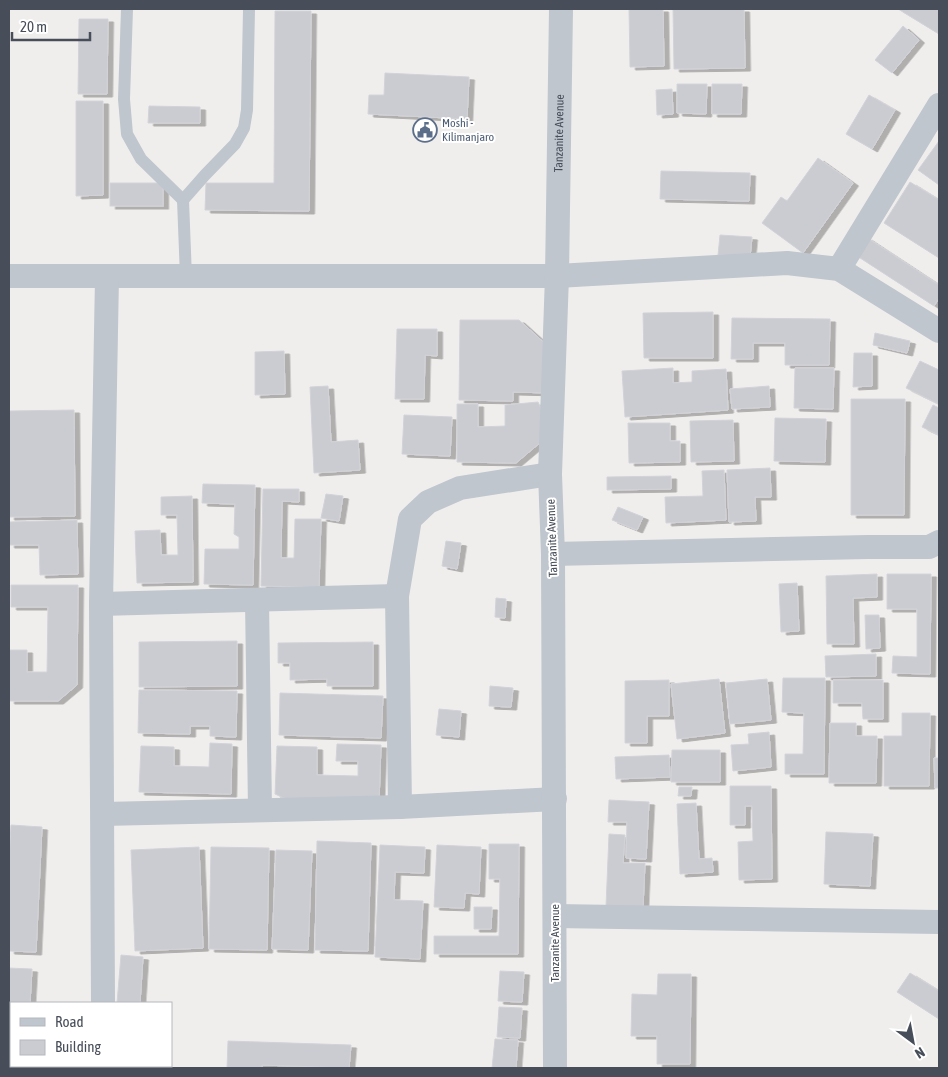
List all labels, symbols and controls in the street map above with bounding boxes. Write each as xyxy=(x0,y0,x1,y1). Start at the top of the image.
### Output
scale bar xyxy=(12,10,90,42)
text: 20 m xyxy=(20,18,47,35)
street label: Tanzanite Avenue xyxy=(552,94,567,172)
place label: Moshi - Kilimanjaro xyxy=(442,116,495,144)
public building icon: Moshi - Kilimanjaro xyxy=(412,117,438,143)
street label: Tanzanite Avenue xyxy=(544,499,560,577)
street label: Tanzanite Avenue xyxy=(548,904,562,982)
legend xyxy=(10,1002,172,1067)
text: Road xyxy=(55,1013,84,1030)
north arrow xyxy=(888,1017,938,1067)
text: Building xyxy=(55,1038,101,1055)
text: N xyxy=(912,1044,928,1062)

